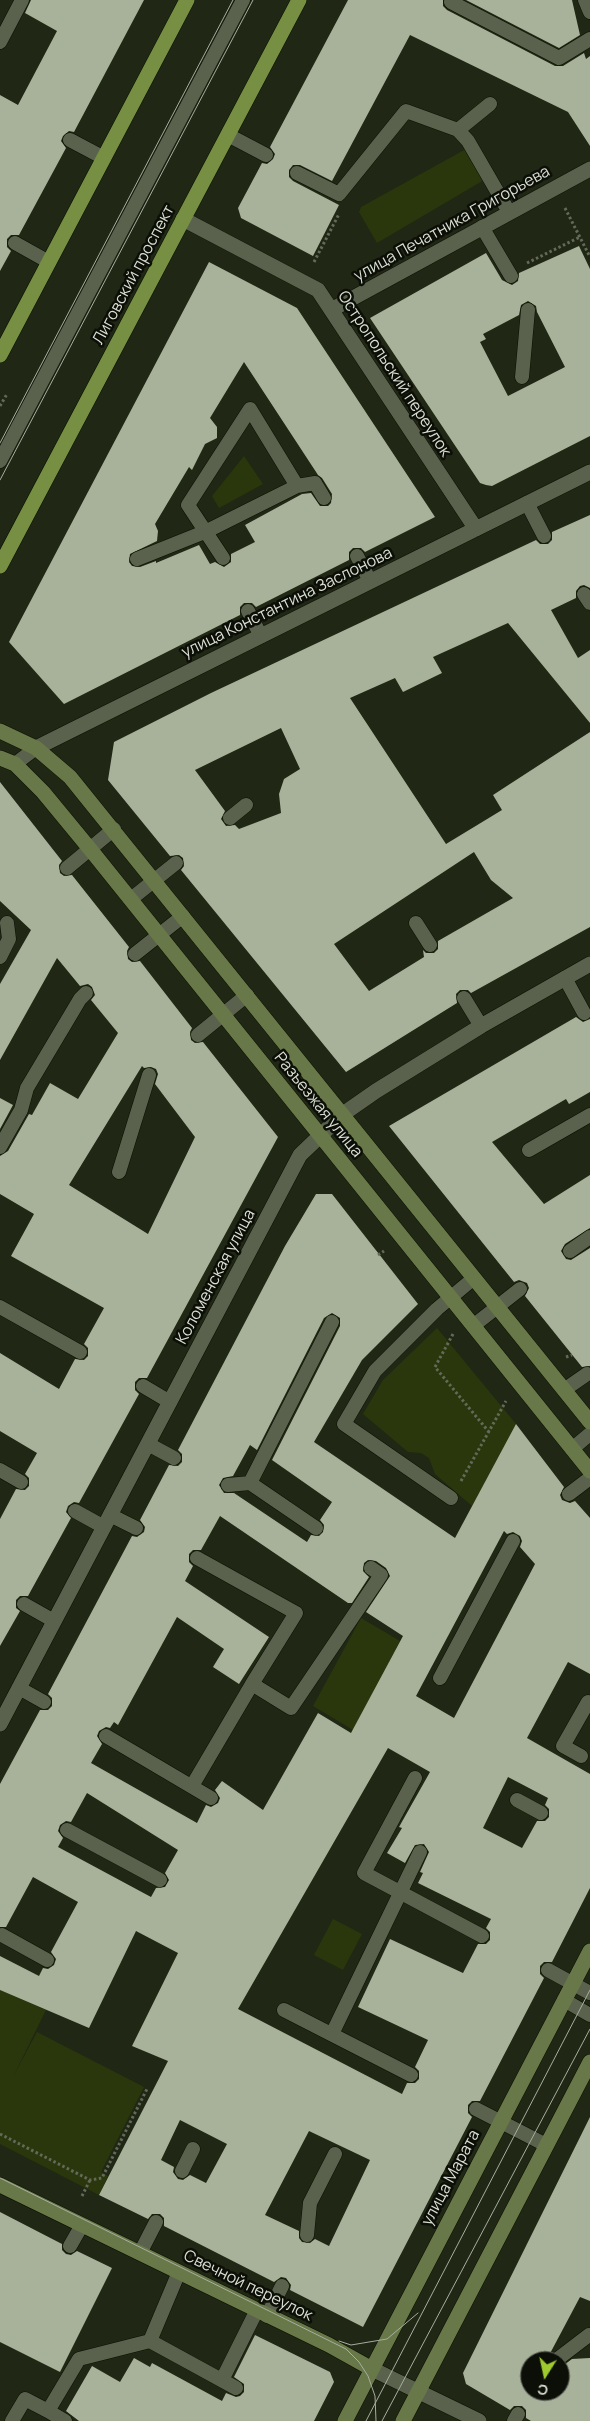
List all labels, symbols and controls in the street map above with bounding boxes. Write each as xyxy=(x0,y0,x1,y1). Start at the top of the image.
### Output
street label: улица Печатника Григорьева xyxy=(351,162,553,286)
street label: Лиговский проспект xyxy=(89,202,179,348)
street label: Остропольский переулок xyxy=(333,288,455,460)
street label: улица Константина Заслонова xyxy=(179,544,395,662)
street label: Разъезжая улица xyxy=(270,1049,366,1161)
street label: Коломенская улица xyxy=(172,1206,260,1348)
street label: улица Марата xyxy=(418,2127,484,2229)
street label: Свечной переулок xyxy=(180,2246,316,2326)
north arrow xyxy=(520,2351,570,2401)
text: С xyxy=(536,2380,549,2401)

